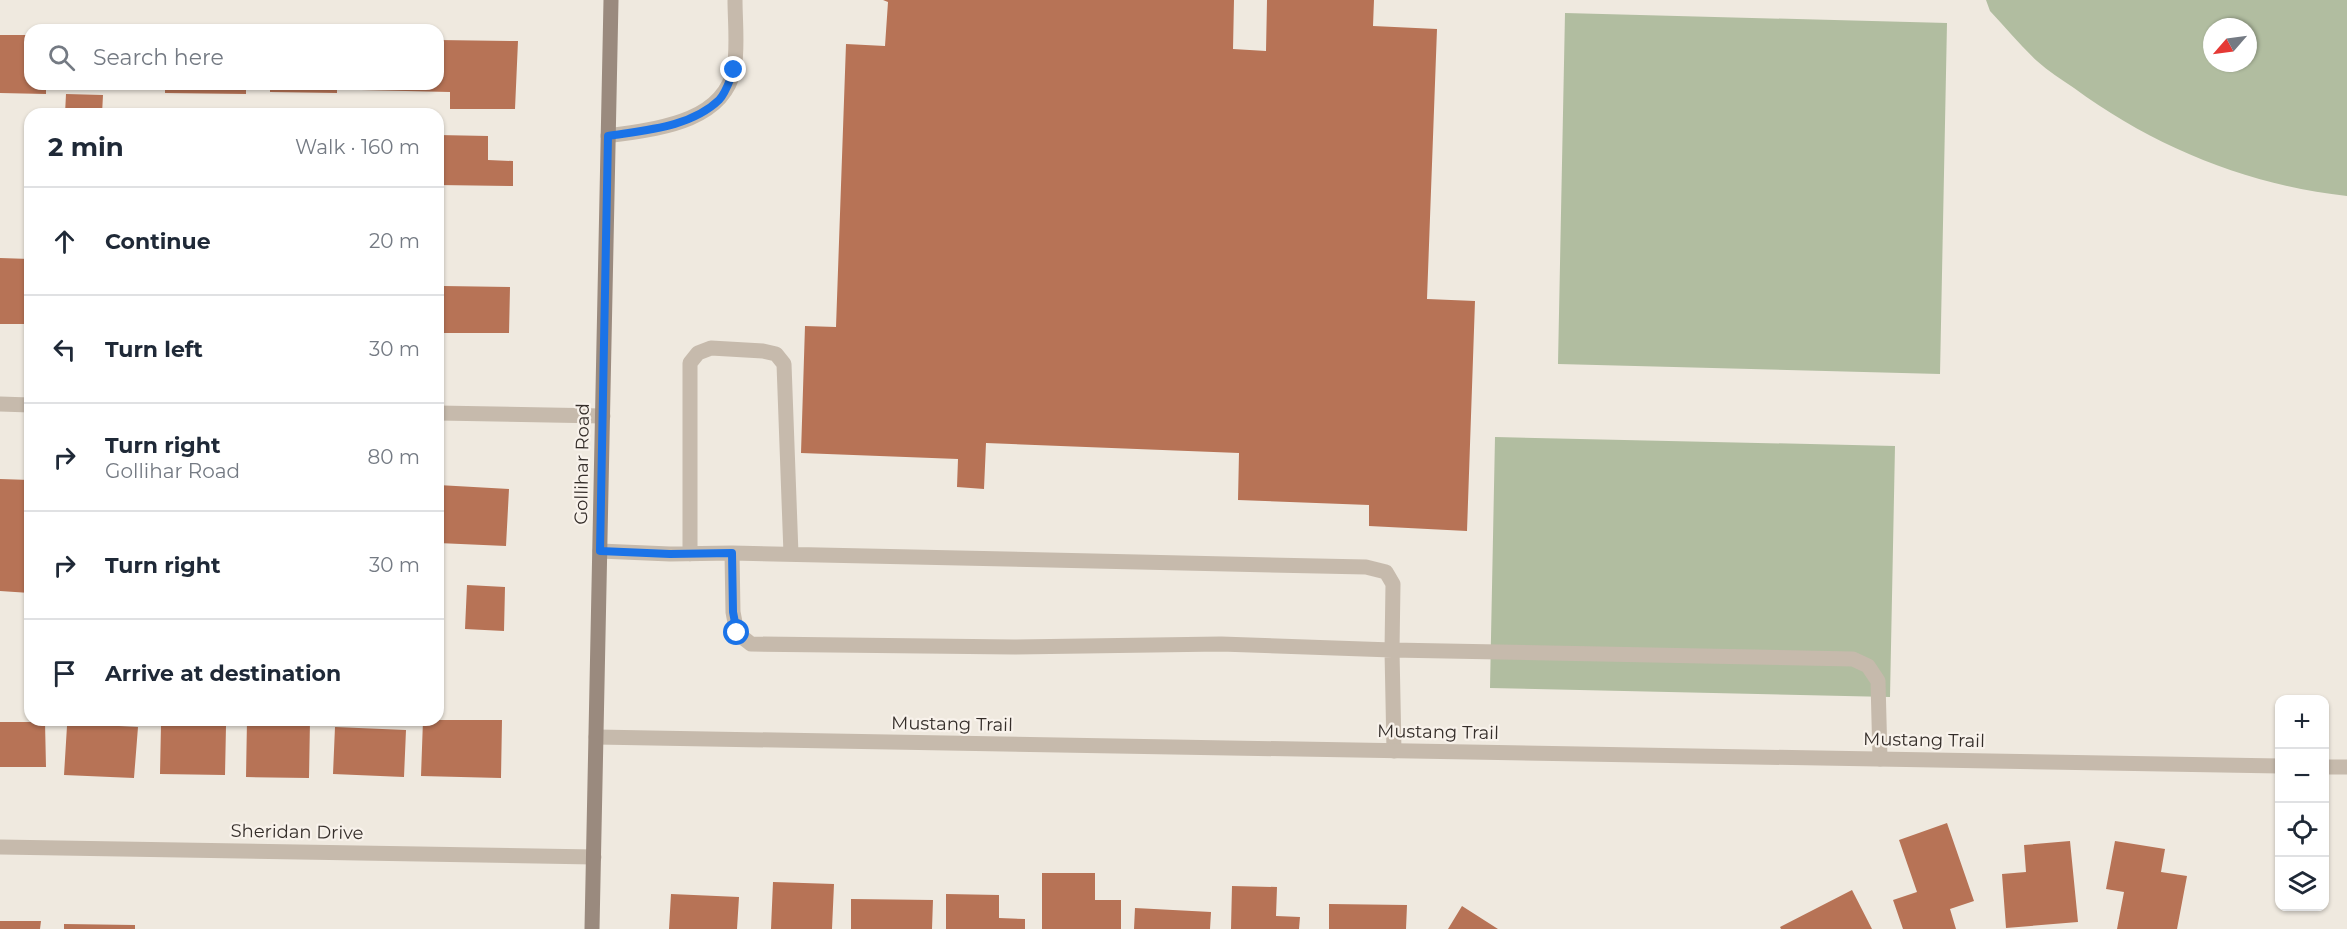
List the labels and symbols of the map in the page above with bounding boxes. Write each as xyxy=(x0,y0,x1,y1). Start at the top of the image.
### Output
north arrow xyxy=(2203,18,2257,72)
route end xyxy=(720,56,746,82)
street label: Gollihar Road xyxy=(570,403,594,525)
route start xyxy=(723,619,749,645)
street label: Mustang Trail xyxy=(891,712,1013,736)
street label: Mustang Trail xyxy=(1377,720,1499,744)
street label: Mustang Trail xyxy=(1863,728,1985,752)
street label: Sheridan Drive xyxy=(230,820,364,844)

